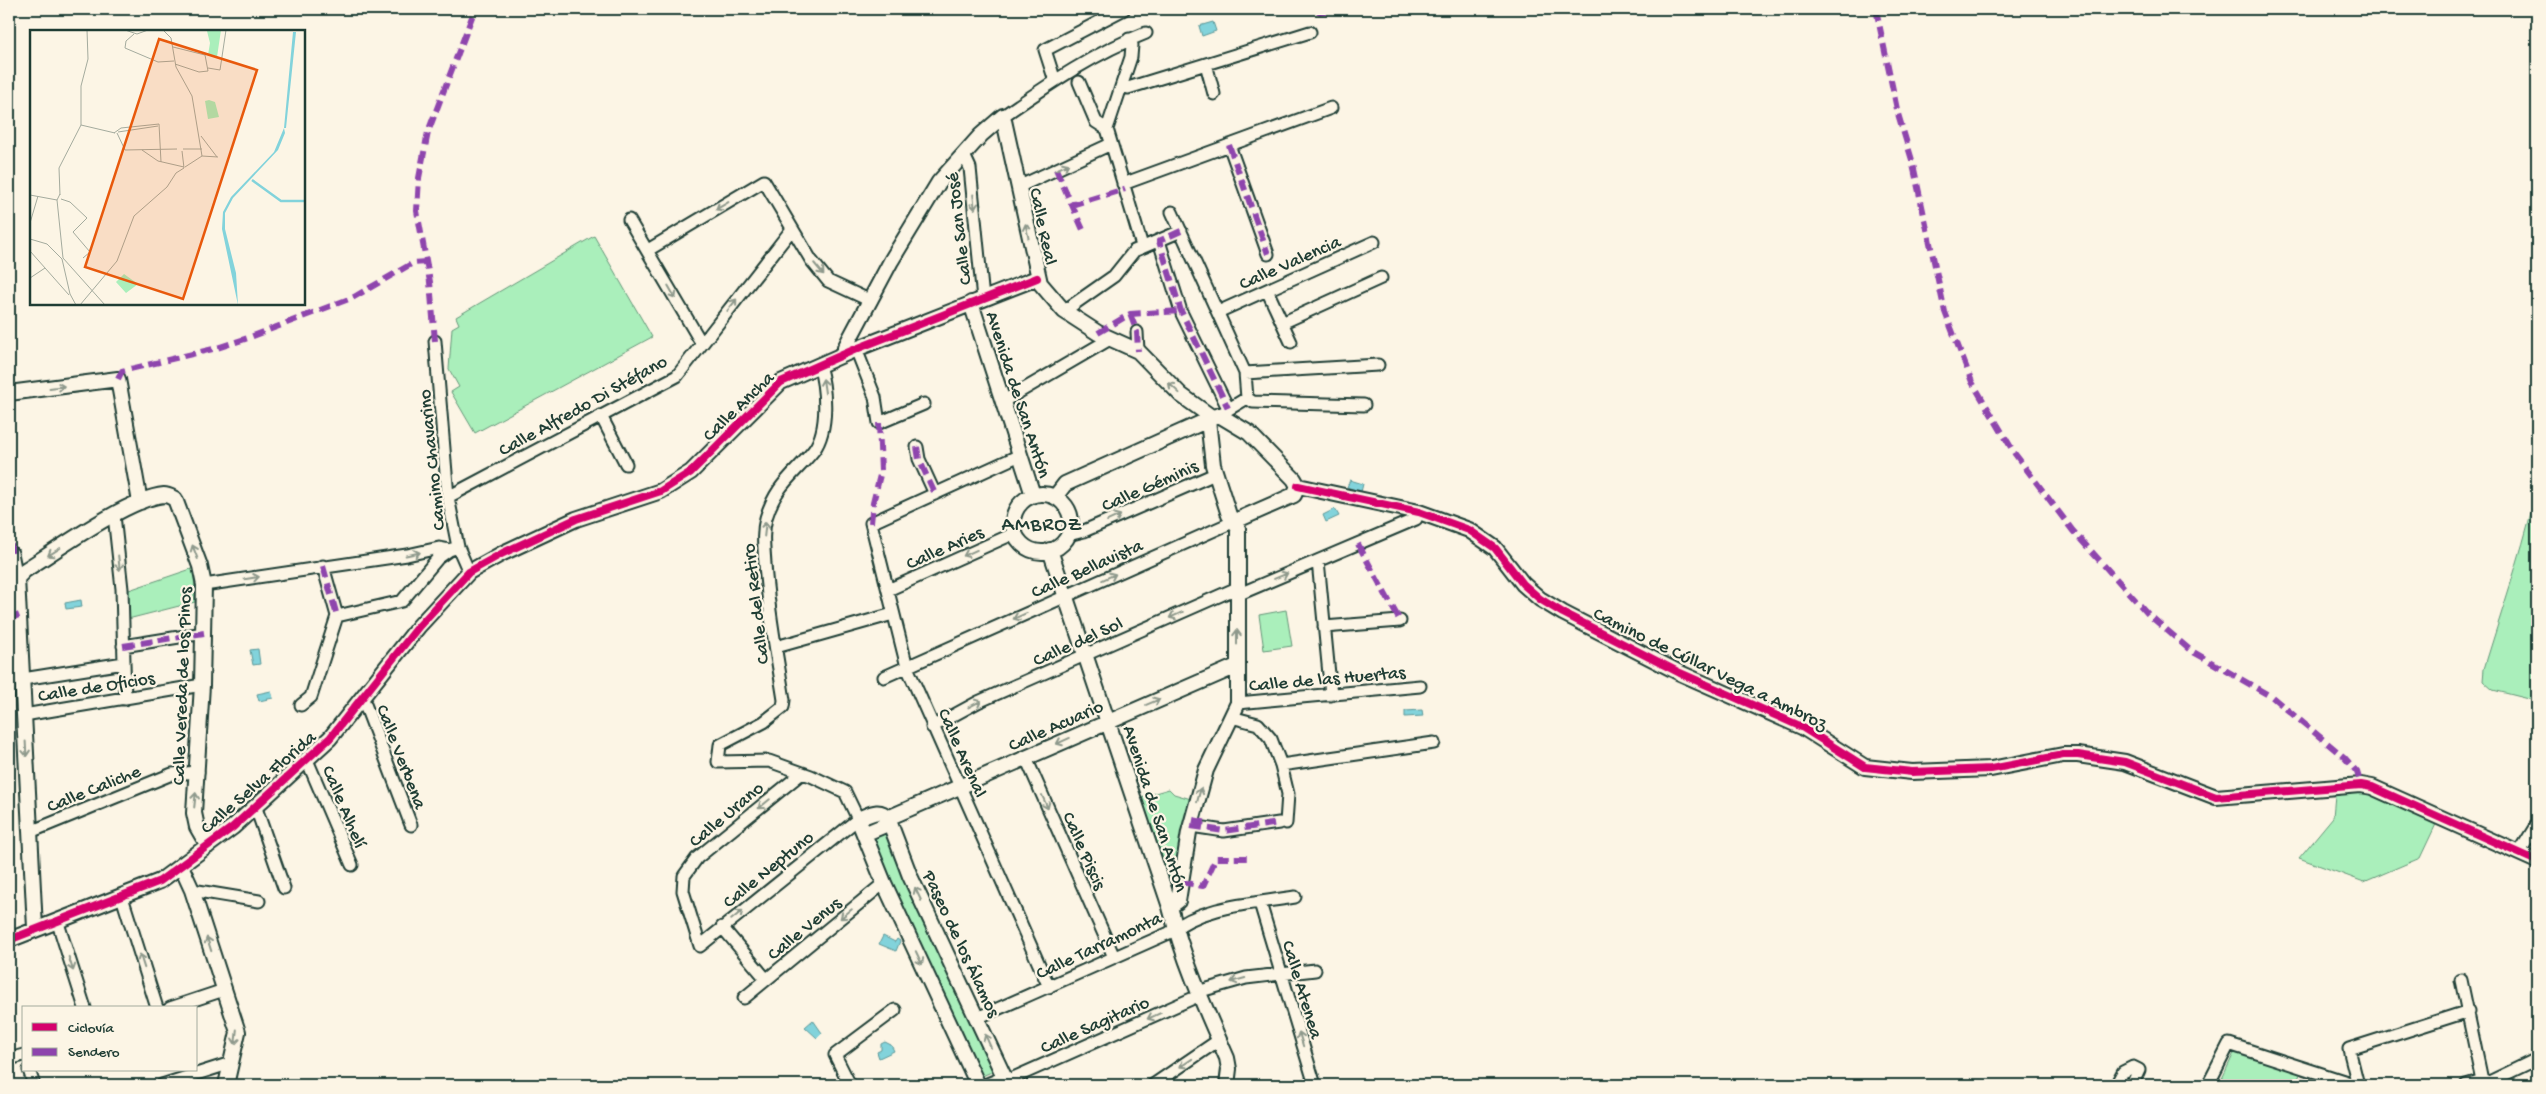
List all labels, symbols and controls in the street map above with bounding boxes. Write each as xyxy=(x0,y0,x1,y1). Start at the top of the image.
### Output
inset map xyxy=(30,30,305,305)
one-way arrow xyxy=(1054,161,1069,171)
street label: Calle San José xyxy=(942,171,979,286)
street label: Calle Real xyxy=(1022,186,1061,267)
one-way arrow xyxy=(969,194,978,210)
one-way arrow xyxy=(715,201,729,211)
one-way arrow xyxy=(1022,223,1031,239)
street label: Calle Valencia xyxy=(1236,231,1346,297)
one-way arrow xyxy=(813,263,824,276)
one-way arrow xyxy=(667,285,677,300)
one-way arrow xyxy=(727,298,737,312)
street label: Avenida de San Antón xyxy=(979,309,1054,481)
street label: Calle Alfredo Di Stéfano xyxy=(495,351,672,463)
street label: Calle Ancha xyxy=(699,367,781,447)
one-way arrow xyxy=(818,378,828,394)
one-way arrow xyxy=(49,382,65,392)
one-way arrow xyxy=(1168,382,1180,394)
street label: Camino Chavarino xyxy=(415,388,452,531)
street label: Calle Géminis xyxy=(1099,455,1203,519)
one-way arrow xyxy=(1106,513,1121,523)
district label: AMBROZ xyxy=(1002,514,1082,539)
one-way arrow xyxy=(760,522,770,538)
street label: Calle Aries xyxy=(903,522,989,576)
street label: Calle Bellavista xyxy=(1028,535,1148,605)
street label: Calle del Retiro xyxy=(739,542,776,665)
one-way arrow xyxy=(190,545,199,560)
one-way arrow xyxy=(47,547,61,557)
one-way arrow xyxy=(404,548,420,558)
one-way arrow xyxy=(963,549,978,559)
one-way arrow xyxy=(114,555,124,571)
one-way arrow xyxy=(1101,571,1116,581)
one-way arrow xyxy=(1273,571,1288,580)
one-way arrow xyxy=(244,572,260,582)
street label: Calle Vereda de los Pinos xyxy=(169,586,198,786)
street label: Camino de Cúllar Vega a Ambroz xyxy=(1589,603,1831,737)
one-way arrow xyxy=(1169,610,1184,620)
one-way arrow xyxy=(1013,612,1028,622)
street label: Calle del Sol xyxy=(1030,613,1127,673)
one-way arrow xyxy=(1232,629,1242,646)
street label: Calle de las Huertas xyxy=(1248,662,1407,699)
street label: Calle de Oficios xyxy=(37,668,157,709)
street label: Calle Acuario xyxy=(1005,696,1108,758)
one-way arrow xyxy=(1145,697,1160,707)
one-way arrow xyxy=(968,699,983,709)
street label: Calle Verbena xyxy=(369,702,431,814)
street label: Calle Arenal xyxy=(931,705,991,802)
street label: Avenida de San Antón xyxy=(1116,723,1191,895)
street label: Calle Selva Florida xyxy=(197,726,323,840)
one-way arrow xyxy=(1056,737,1071,747)
one-way arrow xyxy=(22,741,31,757)
street label: Calle Caliche xyxy=(44,761,145,819)
street label: Calle Alhelí xyxy=(315,763,371,853)
street label: Calle Urano xyxy=(685,778,769,854)
one-way arrow xyxy=(1195,787,1205,803)
one-way arrow xyxy=(190,793,200,809)
one-way arrow xyxy=(1041,794,1051,809)
one-way arrow xyxy=(758,798,771,809)
street label: Calle Piscis xyxy=(1055,809,1111,895)
street label: Calle Neptuno xyxy=(719,827,820,914)
street label: Paseo de los Álamos xyxy=(915,866,1004,1023)
one-way arrow xyxy=(913,887,923,902)
street label: Calle Venus xyxy=(763,892,848,967)
street label: Calle Tarramonta xyxy=(1033,907,1167,986)
one-way arrow xyxy=(840,908,853,919)
one-way arrow xyxy=(731,909,744,920)
one-way arrow xyxy=(204,937,213,952)
street label: Calle Atenea xyxy=(1275,938,1327,1043)
one-way arrow xyxy=(915,950,924,965)
one-way arrow xyxy=(137,954,147,970)
one-way arrow xyxy=(67,956,77,972)
one-way arrow xyxy=(1231,976,1247,985)
street label: Calle Sagitario xyxy=(1037,992,1154,1060)
legend xyxy=(22,1006,198,1072)
one-way arrow xyxy=(1147,1011,1162,1021)
text: Ciclovía xyxy=(68,1020,114,1038)
one-way arrow xyxy=(231,1028,241,1044)
one-way arrow xyxy=(1295,1031,1305,1047)
one-way arrow xyxy=(982,1034,992,1049)
text: Sendero xyxy=(68,1044,120,1062)
one-way arrow xyxy=(1180,1058,1194,1068)

